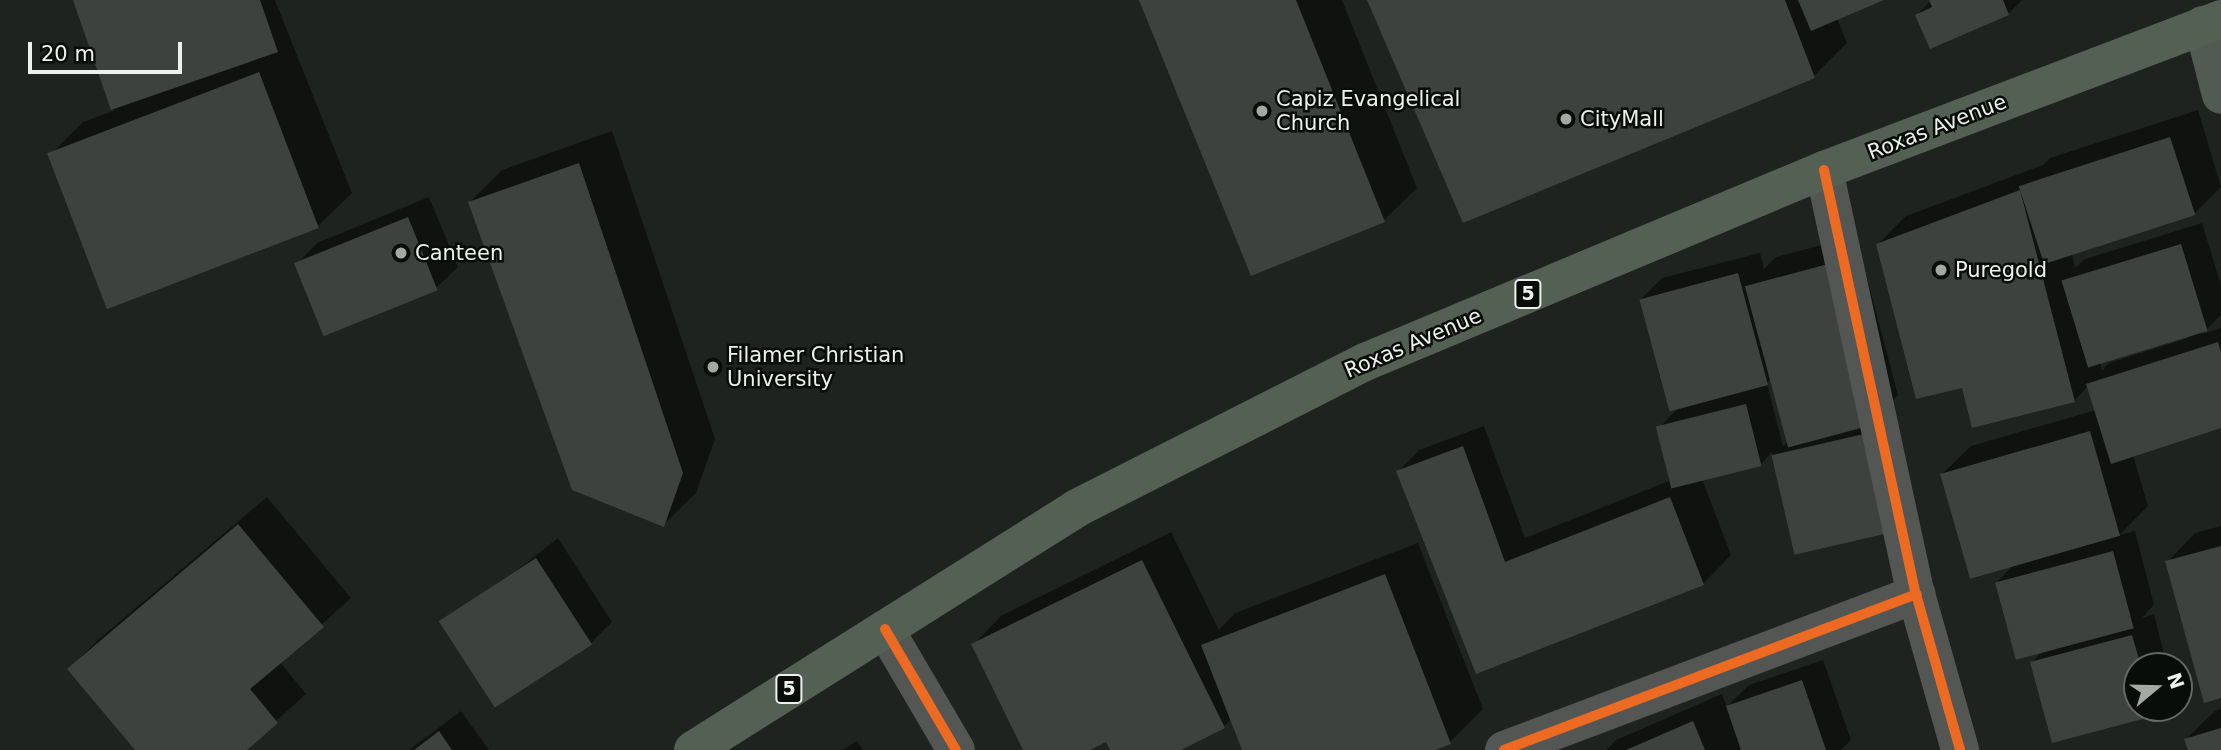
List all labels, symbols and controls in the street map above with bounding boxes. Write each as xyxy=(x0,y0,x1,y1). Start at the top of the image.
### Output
scale bar xyxy=(32,28,186,72)
text: 20 m xyxy=(41,42,95,66)
place label: Capiz Evangelical Church xyxy=(1276,86,1460,136)
street label: Roxas Avenue xyxy=(1864,89,2010,165)
marker: Capiz Evangelical Church xyxy=(1254,103,1270,119)
place label: CityMall xyxy=(1580,106,1664,132)
marker: CityMall xyxy=(1558,111,1574,127)
place label: Canteen xyxy=(415,240,503,266)
marker: Canteen xyxy=(393,245,409,261)
place label: Puregold xyxy=(1955,257,2047,283)
marker: Puregold xyxy=(1933,262,1949,278)
road number: 5 xyxy=(1514,278,1542,310)
street label: Roxas Avenue xyxy=(1341,303,1485,383)
place label: Filamer Christian University xyxy=(727,342,904,392)
marker: Filamer Christian University xyxy=(705,359,721,375)
north arrow xyxy=(2123,652,2193,722)
text: N xyxy=(2163,670,2189,692)
road number: 5 xyxy=(775,674,803,704)

